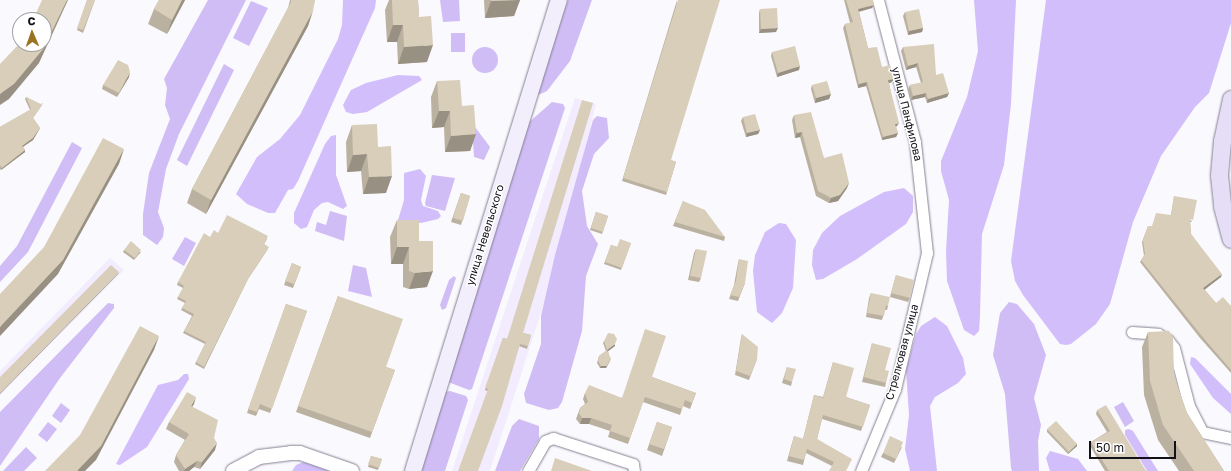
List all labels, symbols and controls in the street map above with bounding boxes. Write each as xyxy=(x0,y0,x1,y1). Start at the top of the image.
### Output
north arrow xyxy=(12,12,52,52)
text: С xyxy=(27,14,36,27)
street label: улица Панфилова xyxy=(889,66,925,162)
street label: улица Невельского xyxy=(463,183,507,287)
street label: Стрелковая улица xyxy=(883,303,921,401)
scale bar xyxy=(1091,433,1178,459)
text: 50 m xyxy=(1096,440,1124,455)

